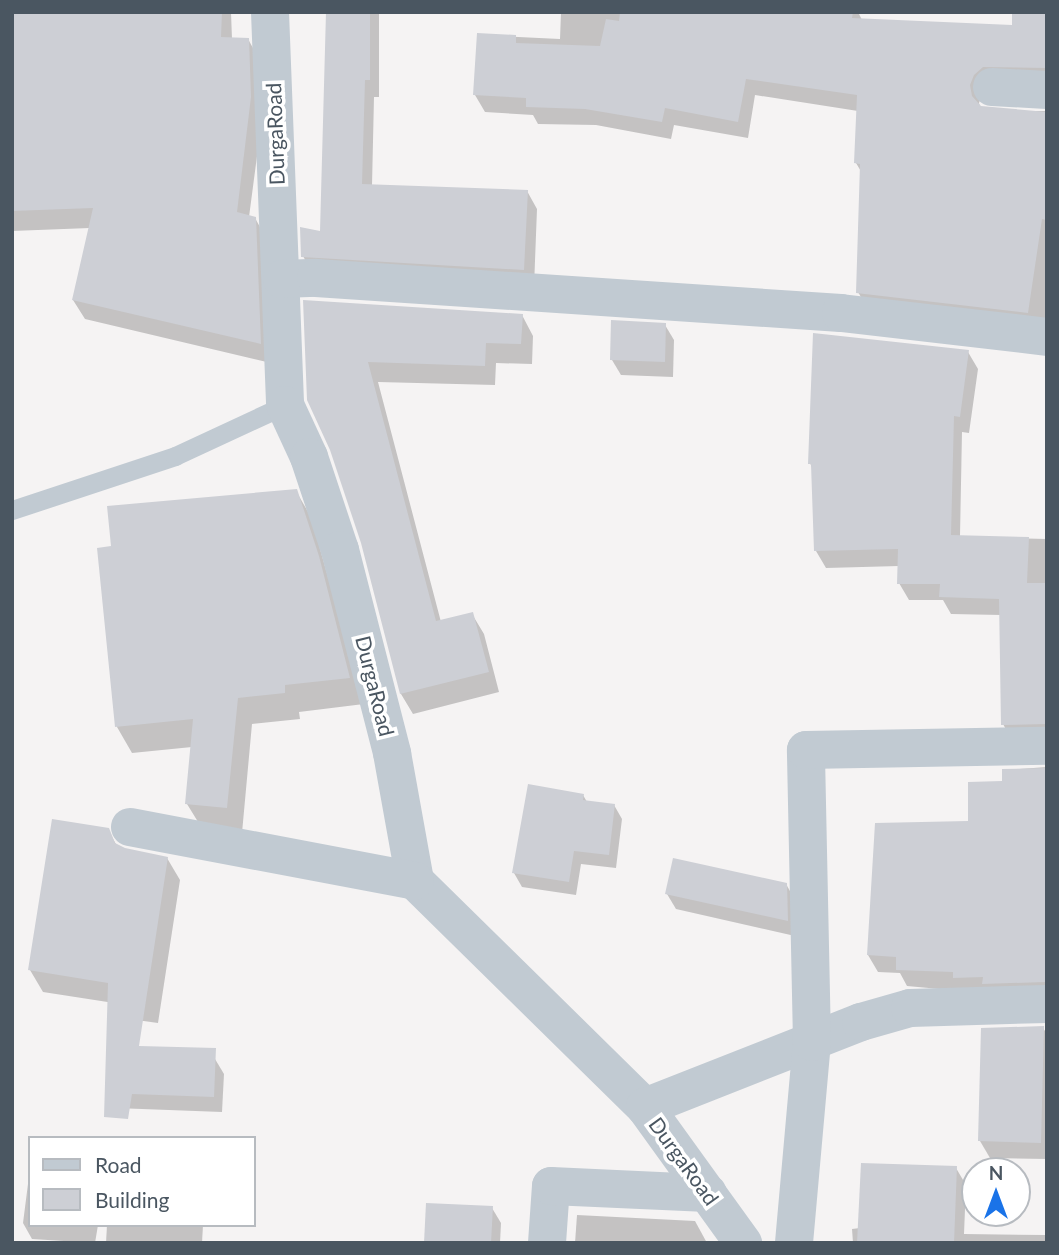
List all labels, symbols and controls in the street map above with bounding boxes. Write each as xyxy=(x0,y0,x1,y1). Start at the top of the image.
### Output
street label: DurgaRoad xyxy=(261,82,289,186)
street label: DurgaRoad xyxy=(350,633,400,739)
street label: DurgaRoad xyxy=(644,1112,724,1210)
legend xyxy=(28,1136,256,1227)
text: Road xyxy=(95,1152,142,1177)
north arrow xyxy=(961,1157,1031,1227)
text: N xyxy=(989,1161,1003,1184)
text: Building xyxy=(95,1187,170,1212)

